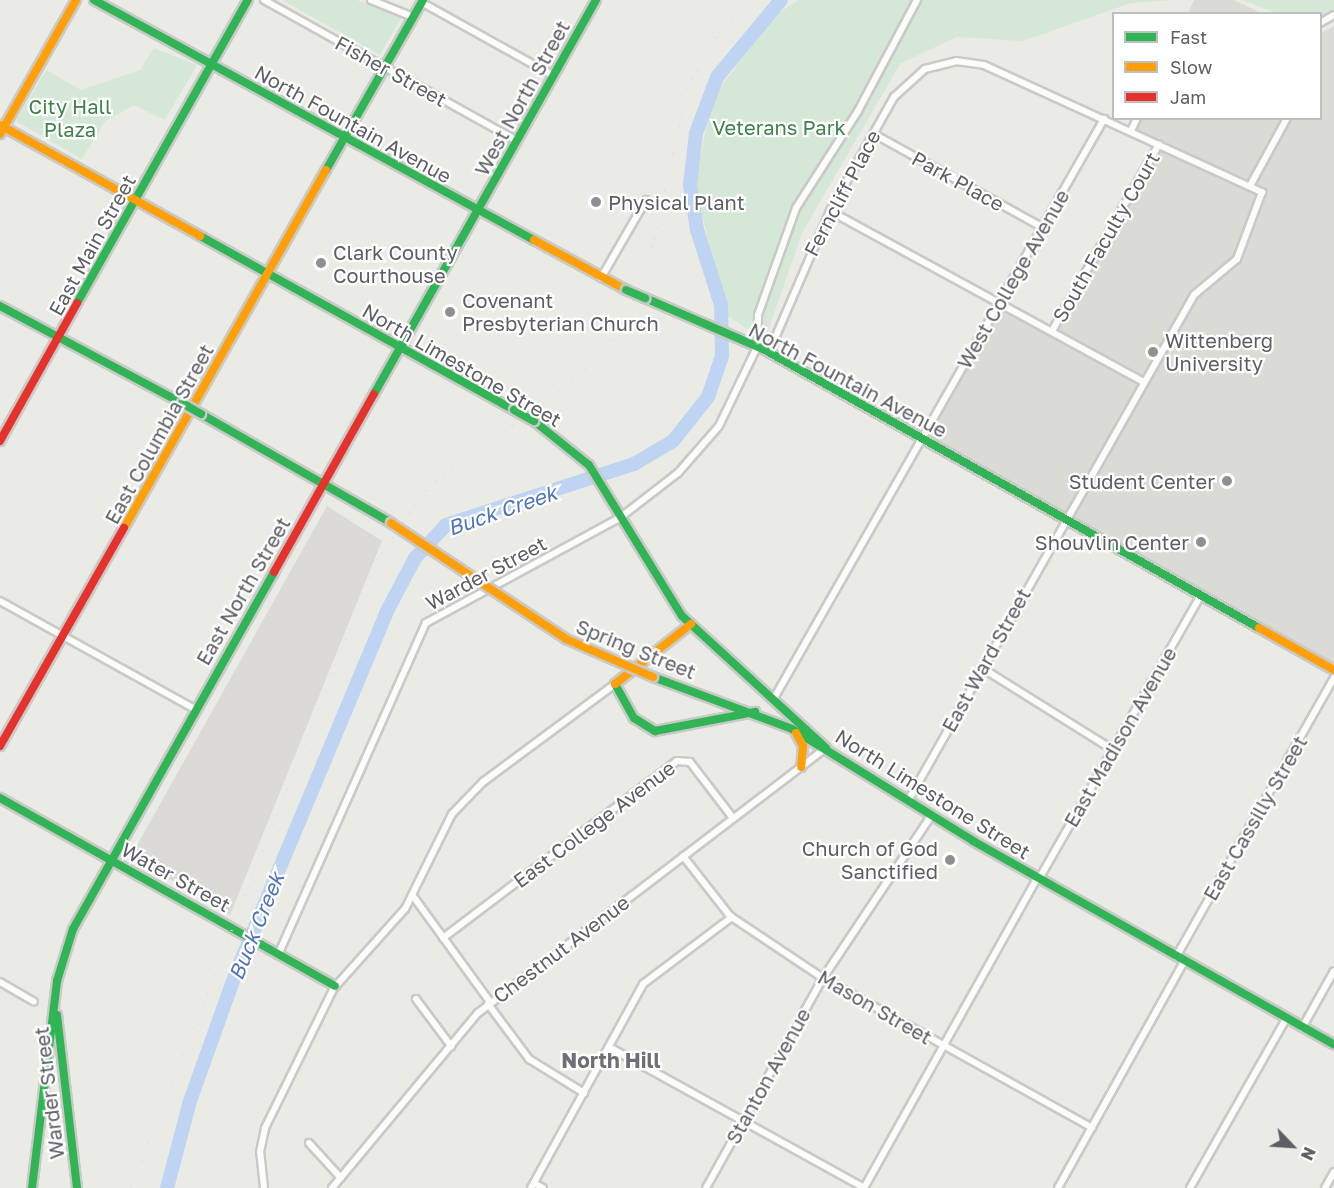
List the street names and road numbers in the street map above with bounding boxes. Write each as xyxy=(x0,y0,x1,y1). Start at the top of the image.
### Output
street label: West North Street xyxy=(469,16,575,180)
street label: Fisher Street xyxy=(331,31,451,111)
street label: North Fountain Avenue xyxy=(250,60,456,188)
street label: Ferncliff Place xyxy=(799,126,885,260)
street label: Park Place xyxy=(908,146,1008,216)
street label: South Faculty Court xyxy=(1047,148,1165,326)
street label: East Main Street xyxy=(43,170,141,320)
street label: West College Avenue xyxy=(952,185,1074,373)
street label: North Limestone Street xyxy=(358,298,566,432)
street label: North Fountain Avenue xyxy=(745,317,951,443)
street label: East Columbia Street xyxy=(100,340,218,528)
street label: East North Street xyxy=(191,513,295,669)
street label: Warder Street xyxy=(422,531,550,615)
street label: East Ward Street xyxy=(937,584,1035,736)
street label: Spring Street xyxy=(573,614,699,684)
street label: East Madison Avenue xyxy=(1059,643,1181,831)
street label: North Limestone Street xyxy=(831,724,1035,864)
street label: East Cassilly Street xyxy=(1198,731,1312,905)
street label: East College Avenue xyxy=(508,755,680,893)
street label: Water Street xyxy=(117,837,235,917)
street label: Chestnut Avenue xyxy=(488,890,634,1008)
street label: Mason Street xyxy=(814,965,936,1049)
street label: Stanton Avenue xyxy=(721,1004,815,1148)
street label: Warder Street xyxy=(29,1025,69,1161)

